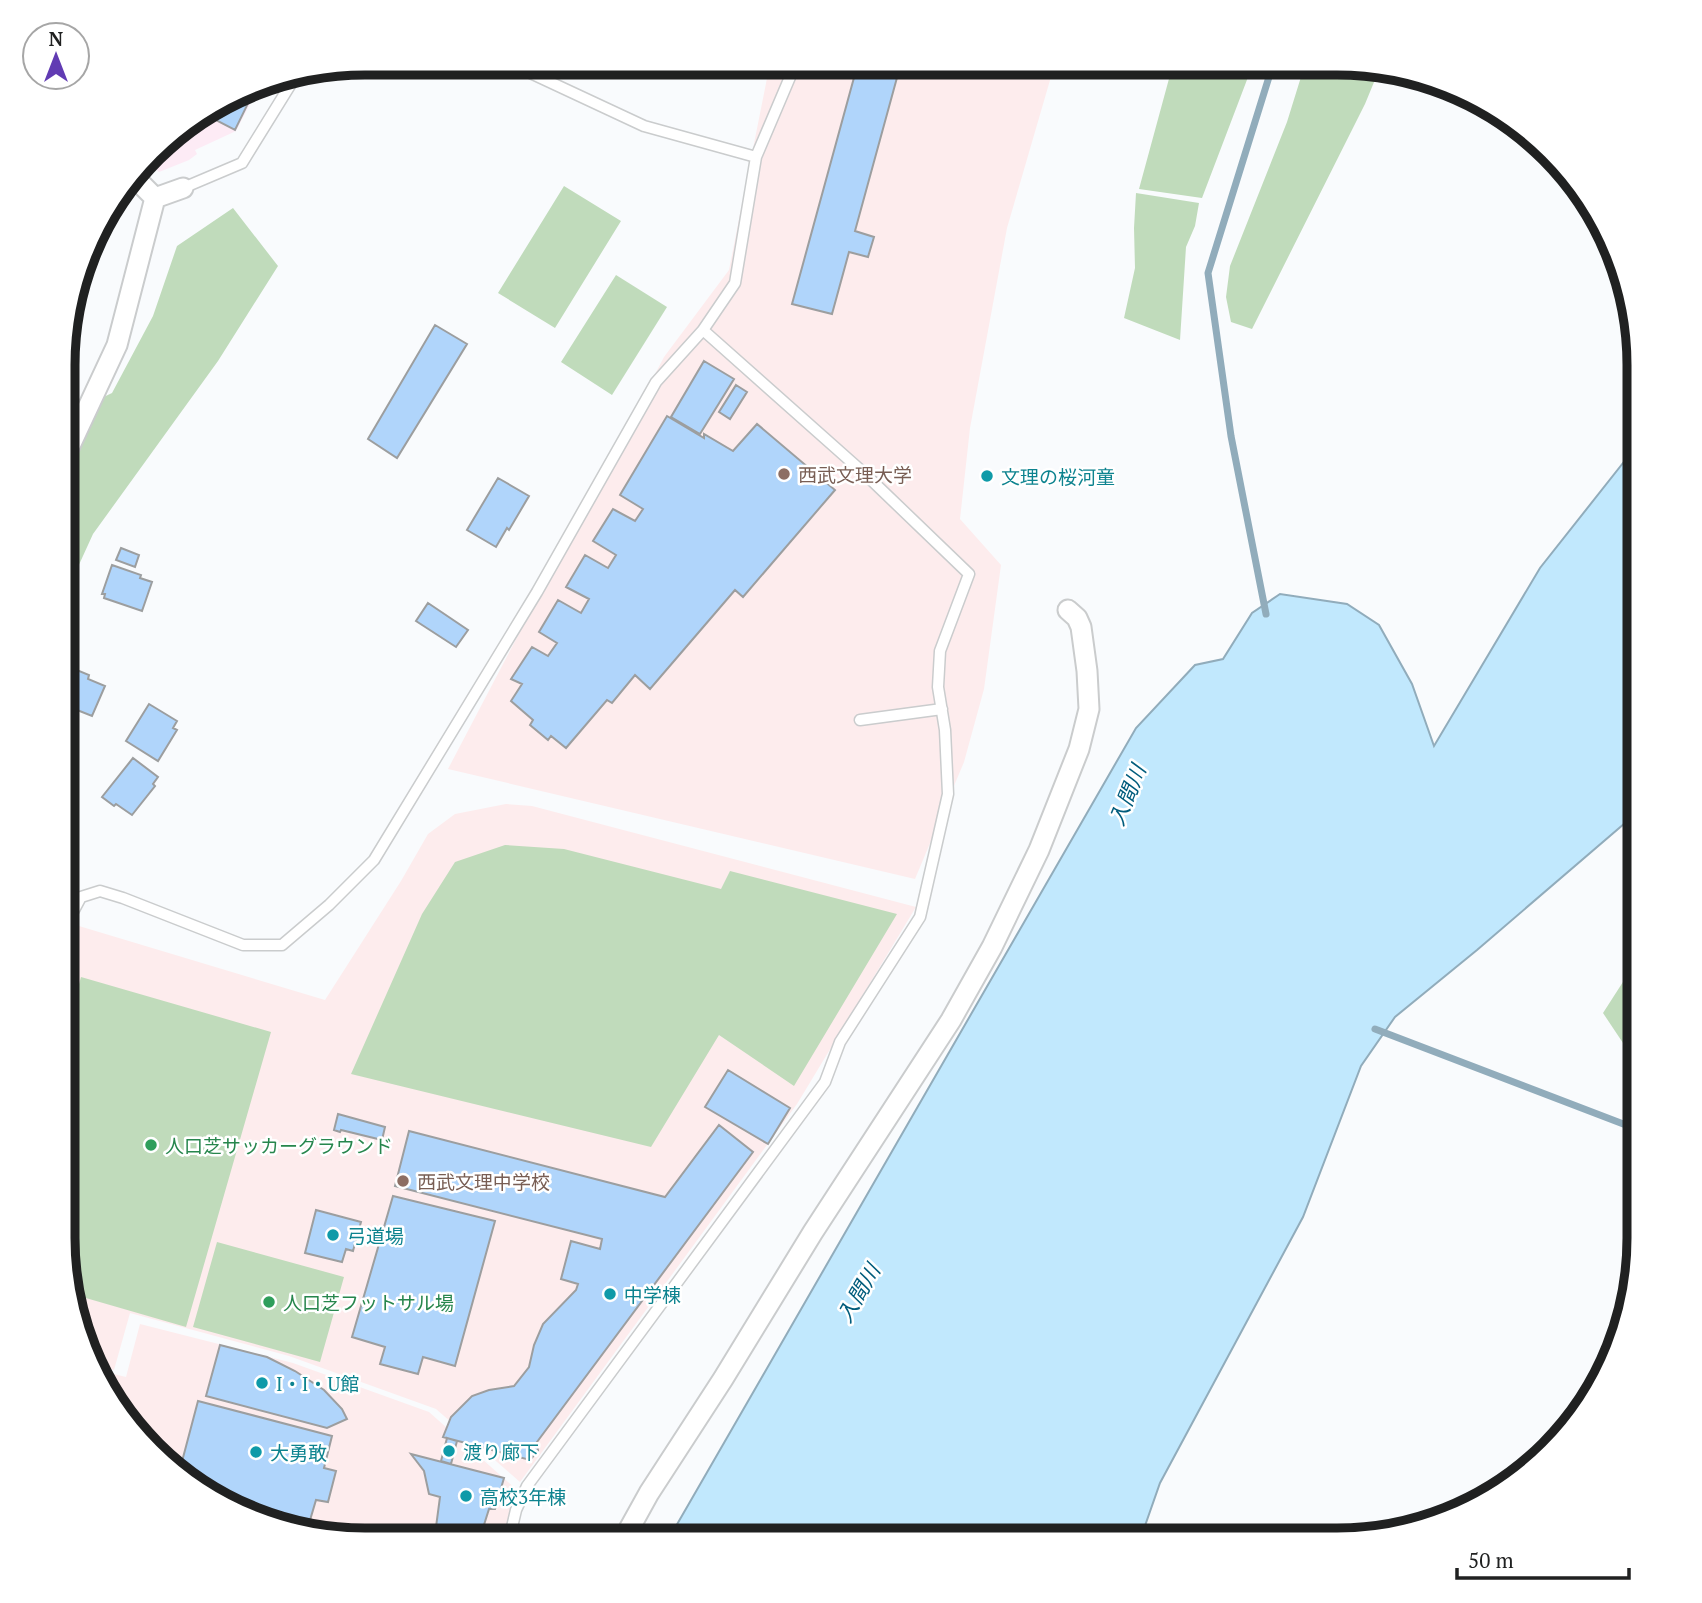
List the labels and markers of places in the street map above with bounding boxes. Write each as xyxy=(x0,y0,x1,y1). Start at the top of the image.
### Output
place label: 西武文理大学 xyxy=(798,462,912,487)
place label: 文理の桜河童 xyxy=(1001,464,1115,489)
marker: 西武文理大学 xyxy=(776,466,792,482)
marker: 文理の桜河童 xyxy=(979,468,995,484)
place label: 人口芝サッカーグラウンド xyxy=(165,1133,393,1158)
marker: 人口芝サッカーグラウンド xyxy=(143,1137,159,1153)
place label: 西武文理中学校 xyxy=(417,1169,550,1194)
marker: 西武文理中学校 xyxy=(395,1173,411,1189)
place label: 弓道場 xyxy=(347,1223,404,1248)
marker: 弓道場 xyxy=(325,1227,341,1243)
place label: 中学棟 xyxy=(624,1282,681,1307)
marker: 中学棟 xyxy=(602,1286,618,1302)
place label: 人口芝フットサル場 xyxy=(283,1290,454,1315)
marker: 人口芝フットサル場 xyxy=(261,1294,277,1310)
place label: I・I・U館 xyxy=(276,1371,359,1396)
marker: I・I・U館 xyxy=(254,1375,270,1391)
place label: 渡り廊下 xyxy=(463,1439,539,1464)
place label: 大勇敢 xyxy=(270,1440,327,1465)
marker: 渡り廊下 xyxy=(441,1443,457,1459)
marker: 大勇敢 xyxy=(248,1444,264,1460)
place label: 高校3年棟 xyxy=(480,1484,566,1509)
marker: 高校3年棟 xyxy=(458,1488,474,1504)

